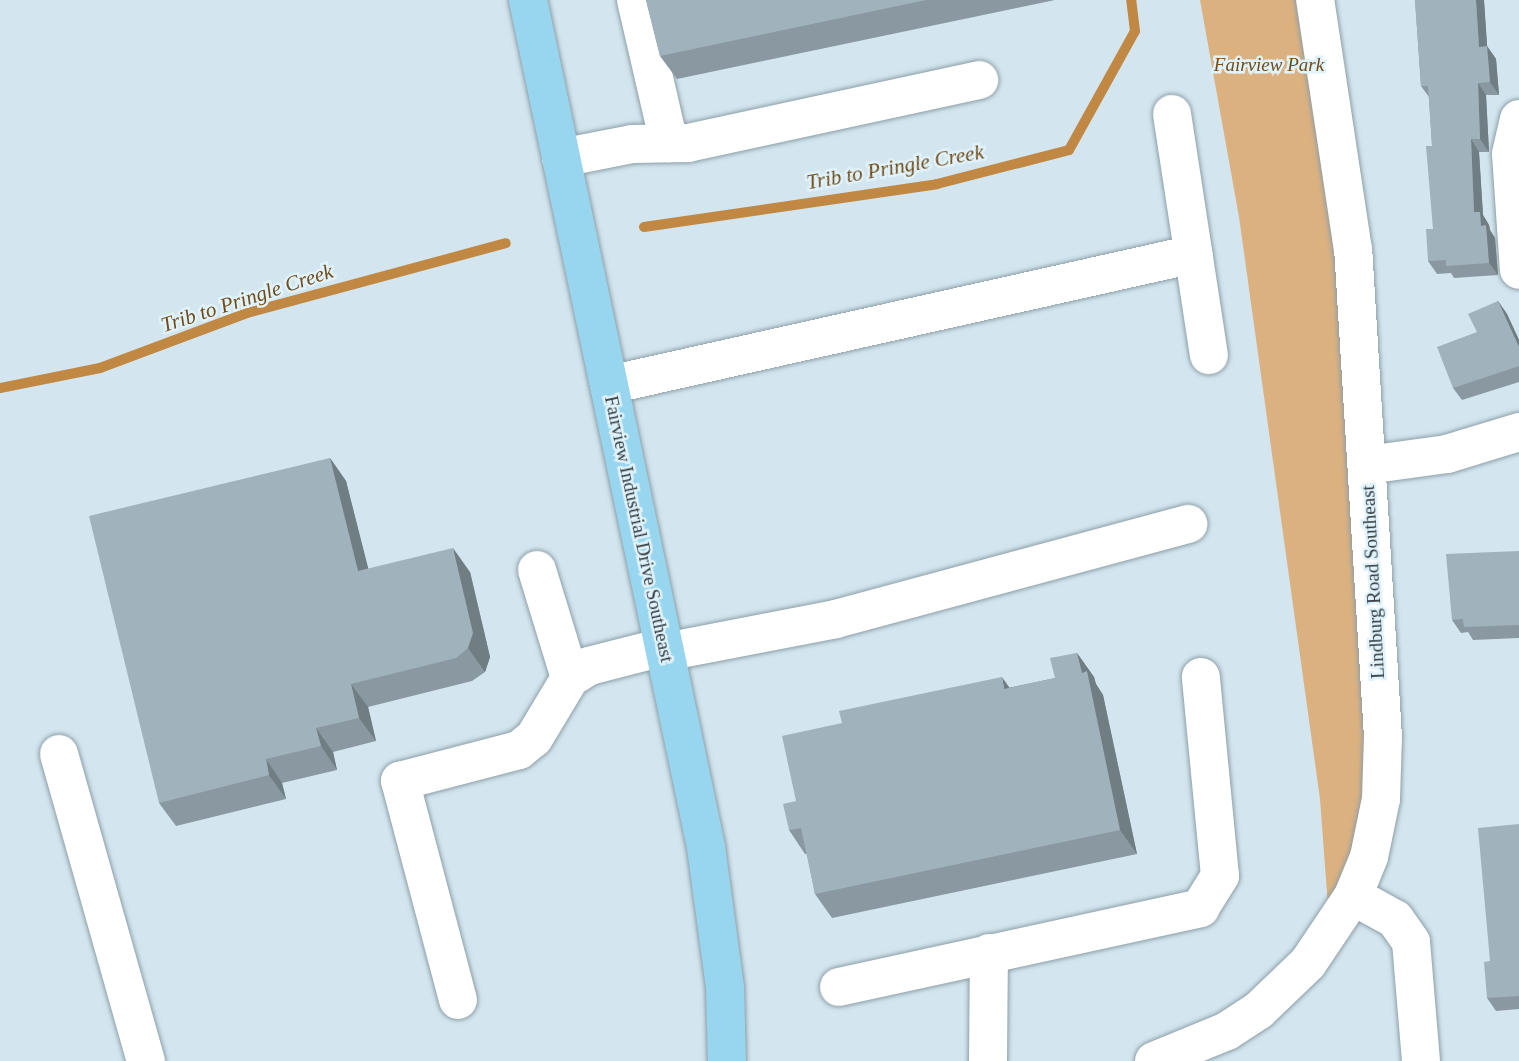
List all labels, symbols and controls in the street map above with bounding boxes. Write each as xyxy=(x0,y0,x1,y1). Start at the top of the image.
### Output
park label: Fairview Park xyxy=(1214,54,1324,76)
water label: Trib to Pringle Creek xyxy=(804,139,986,195)
water label: Trib to Pringle Creek xyxy=(158,258,336,338)
street label: Fairview Industrial Drive Southeast xyxy=(600,394,678,664)
street label: Lindburg Road Southeast xyxy=(1357,485,1389,679)

